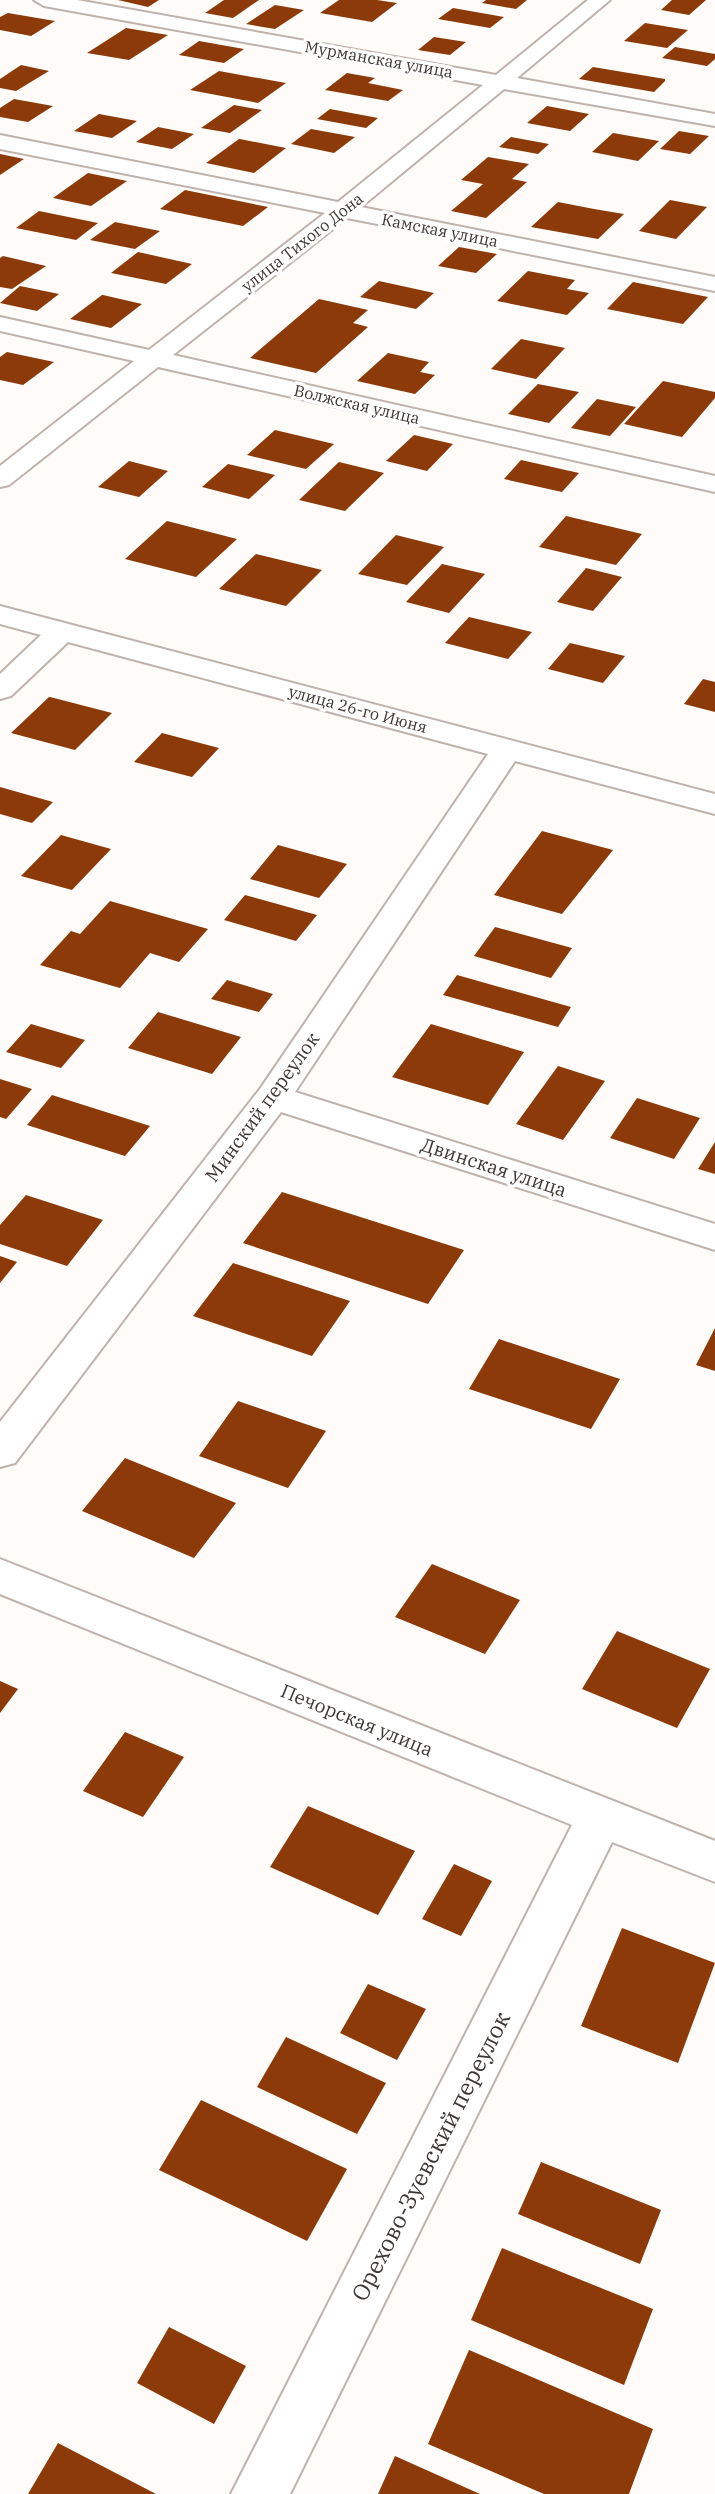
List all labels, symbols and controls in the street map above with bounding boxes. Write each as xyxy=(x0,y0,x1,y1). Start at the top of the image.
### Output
street label: Мурманская улица xyxy=(303,36,455,82)
street label: улица Тихого Дона xyxy=(237,188,367,296)
street label: Камская улица xyxy=(380,209,500,251)
street label: Волжская улица xyxy=(292,380,422,428)
street label: улица 26-го Июня xyxy=(287,681,429,737)
street label: Минский переулок xyxy=(200,1027,324,1187)
street label: Двинская улица xyxy=(418,1132,570,1202)
street label: Печорская улица xyxy=(277,1678,437,1762)
street label: Орехово-Зуевский переулок xyxy=(344,2006,517,2306)

